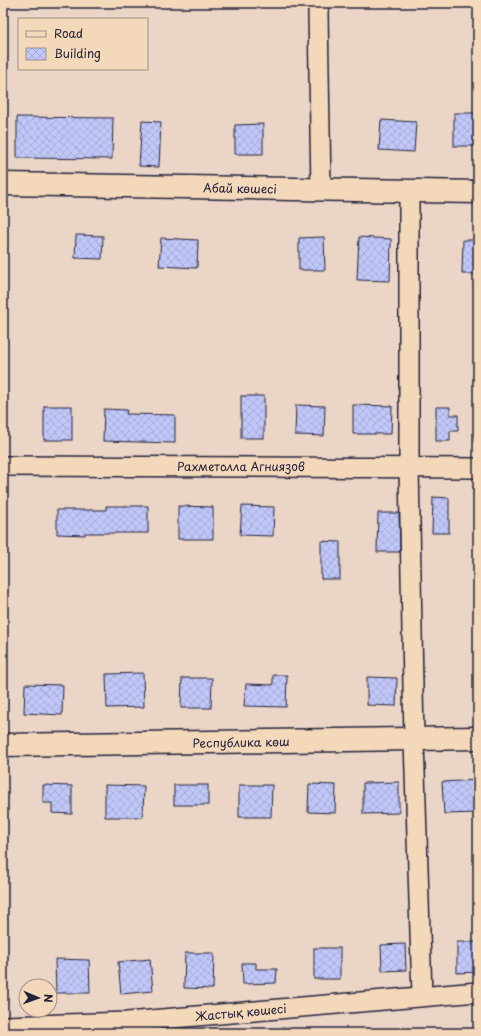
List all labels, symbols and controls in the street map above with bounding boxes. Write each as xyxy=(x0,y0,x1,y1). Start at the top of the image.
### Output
legend xyxy=(18,18,148,70)
text: Road xyxy=(54,24,83,42)
text: Building xyxy=(54,44,101,62)
street label: Абай көшесі xyxy=(203,178,277,198)
street label: Рахметолла Агниязов xyxy=(177,457,305,475)
street label: Республика көш xyxy=(192,732,290,752)
north arrow xyxy=(18,978,58,1018)
text: N xyxy=(40,994,57,1003)
street label: Жастық көшесі xyxy=(194,999,287,1025)

